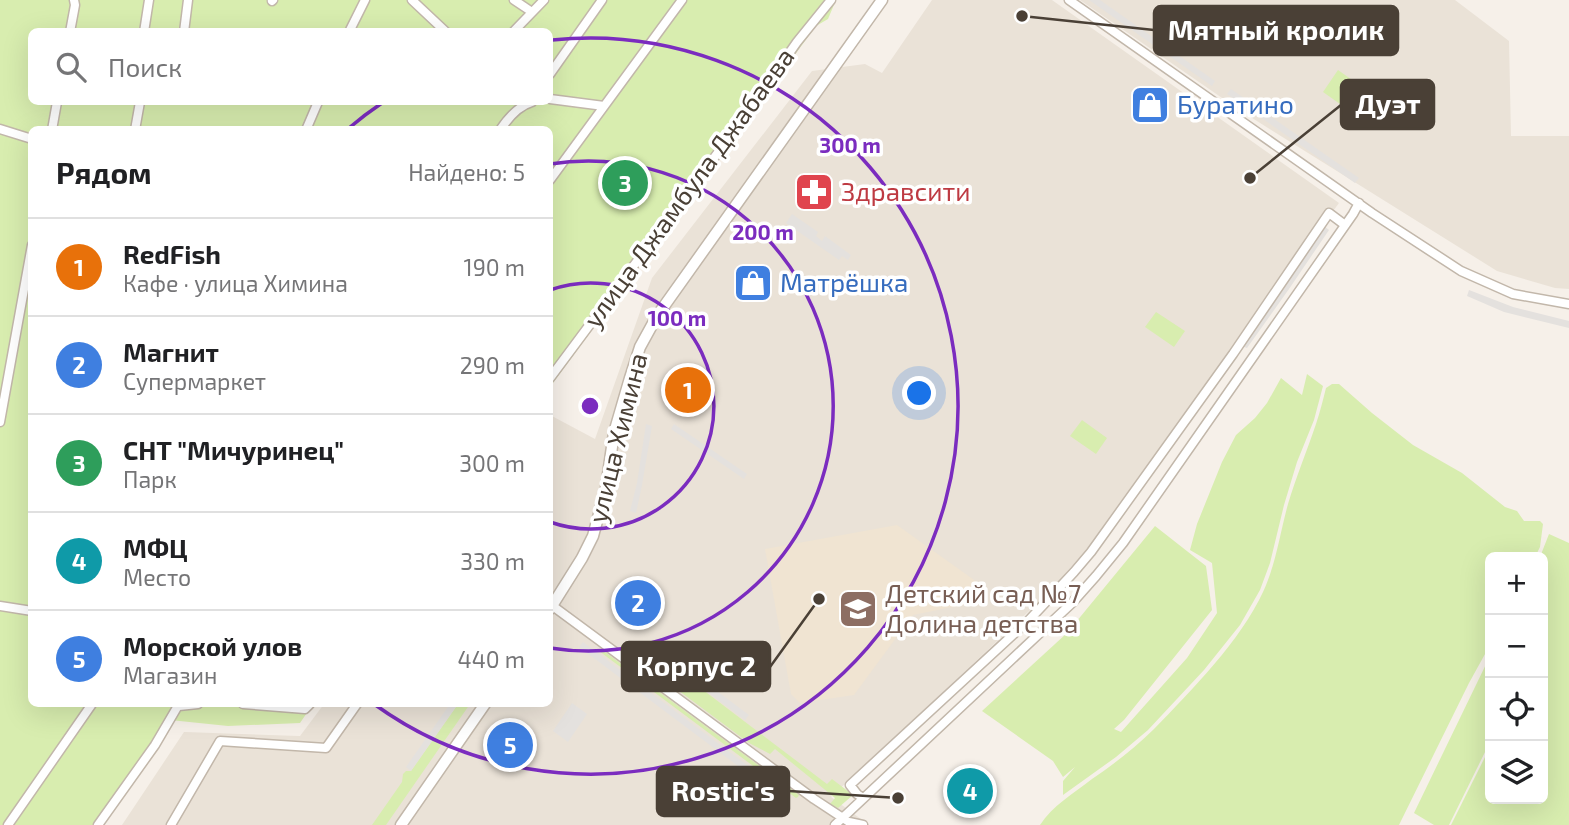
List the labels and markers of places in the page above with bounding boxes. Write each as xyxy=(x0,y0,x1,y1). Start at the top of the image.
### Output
callout: Мятный кролик xyxy=(1154,6,1398,55)
callout: Дуэт xyxy=(1341,80,1434,129)
shop icon: Буратино xyxy=(1129,84,1171,126)
place label: Буратино xyxy=(1177,88,1294,120)
pin: 3 xyxy=(602,157,648,209)
pharmacy icon: Здравсити xyxy=(793,171,835,213)
place label: Здравсити xyxy=(841,175,971,206)
shop icon: Матрёшка xyxy=(732,262,774,304)
place label: Матрёшка xyxy=(780,266,908,297)
pin: 1 xyxy=(665,364,711,416)
centre of rings xyxy=(578,394,602,418)
pin: 2 xyxy=(615,577,661,629)
place label: Детский сад №7 Долина детства xyxy=(885,577,1081,638)
school or university icon: Детский сад №7 Долина детства xyxy=(837,588,879,630)
callout: Корпус 2 xyxy=(622,642,770,691)
pin: 5 xyxy=(487,719,533,771)
pin: 4 xyxy=(947,765,993,817)
callout: Rostic's xyxy=(657,767,789,816)

